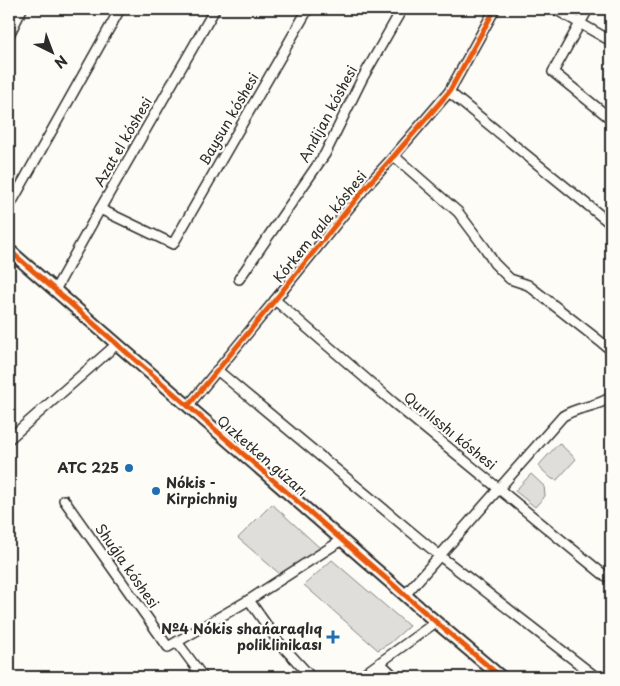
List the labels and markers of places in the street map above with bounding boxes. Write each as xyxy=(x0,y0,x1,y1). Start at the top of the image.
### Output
place label: АТС 225 xyxy=(58,457,119,478)
marker: АТС 225 xyxy=(123,462,135,474)
place label: Nókis - Kirpichniy xyxy=(166,472,238,509)
marker: Nókis - Kirpichniy xyxy=(150,485,162,497)
place label: №4 Nókis shańaraqlıq poliklinikası xyxy=(161,618,322,655)
marker: №4 Nókis shańaraqlıq poliklinikası xyxy=(326,630,340,644)

